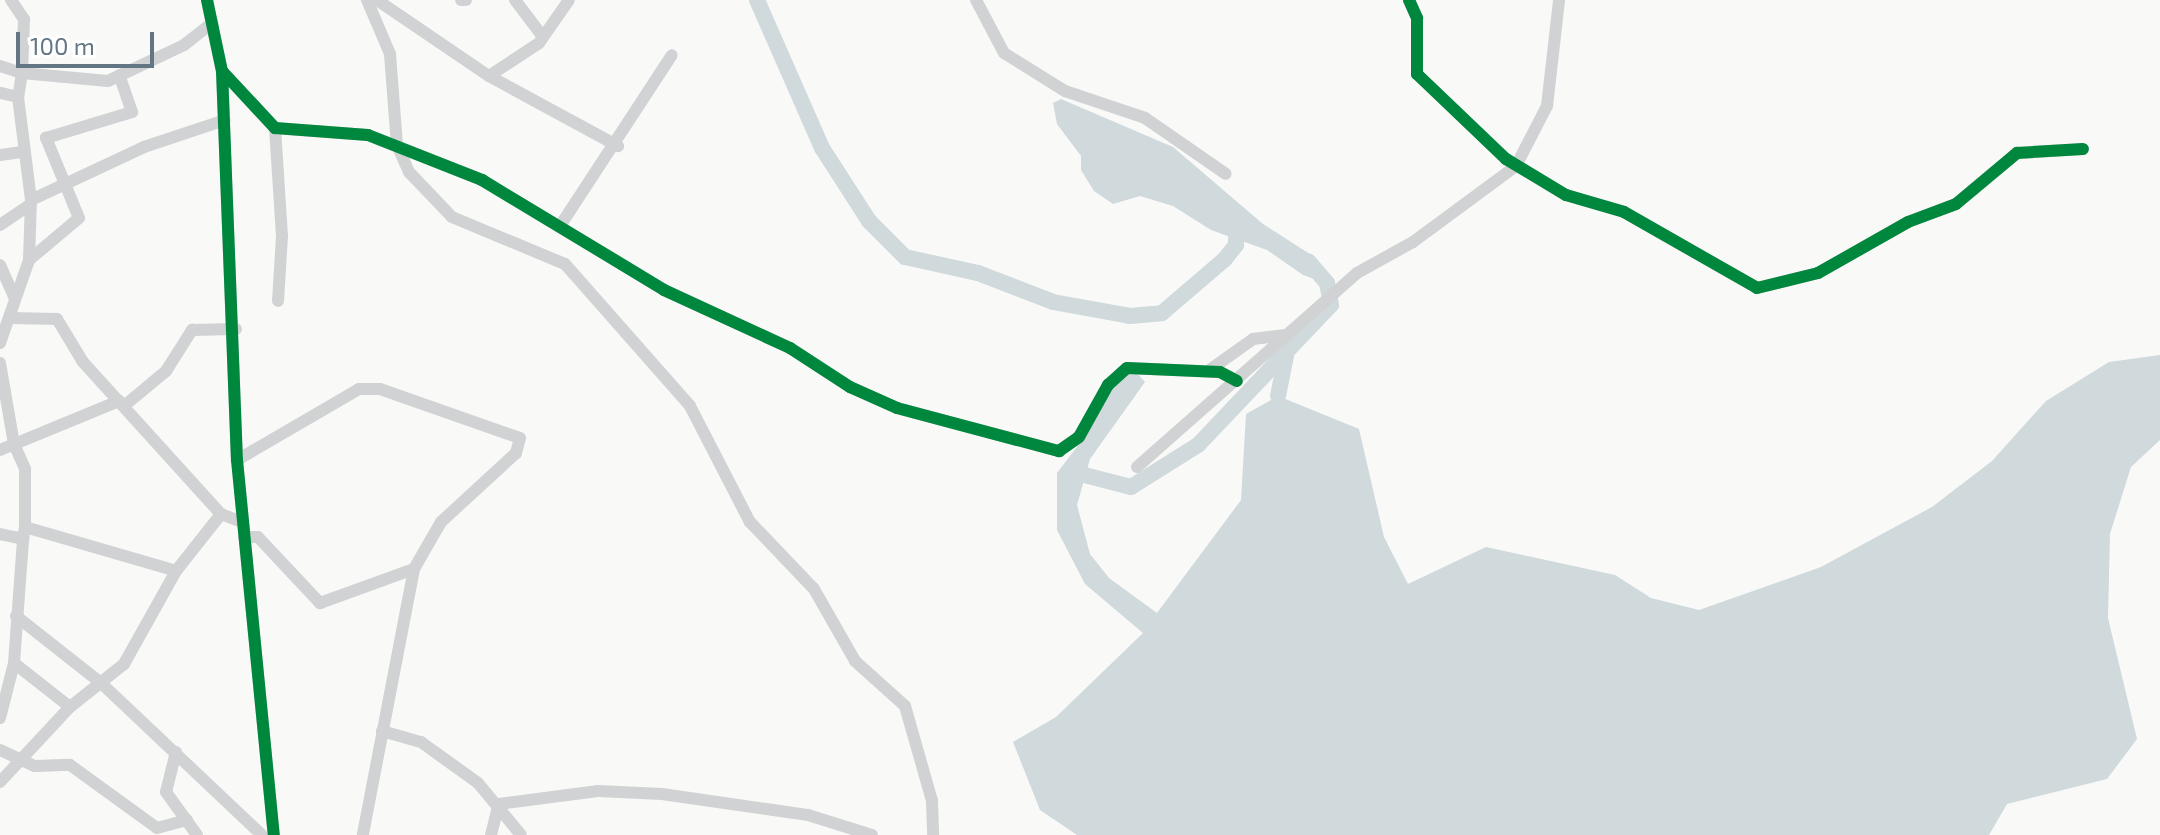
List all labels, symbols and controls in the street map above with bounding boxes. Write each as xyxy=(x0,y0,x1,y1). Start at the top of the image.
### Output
scale bar xyxy=(20,16,158,66)
text: 100 m xyxy=(30,31,95,60)

